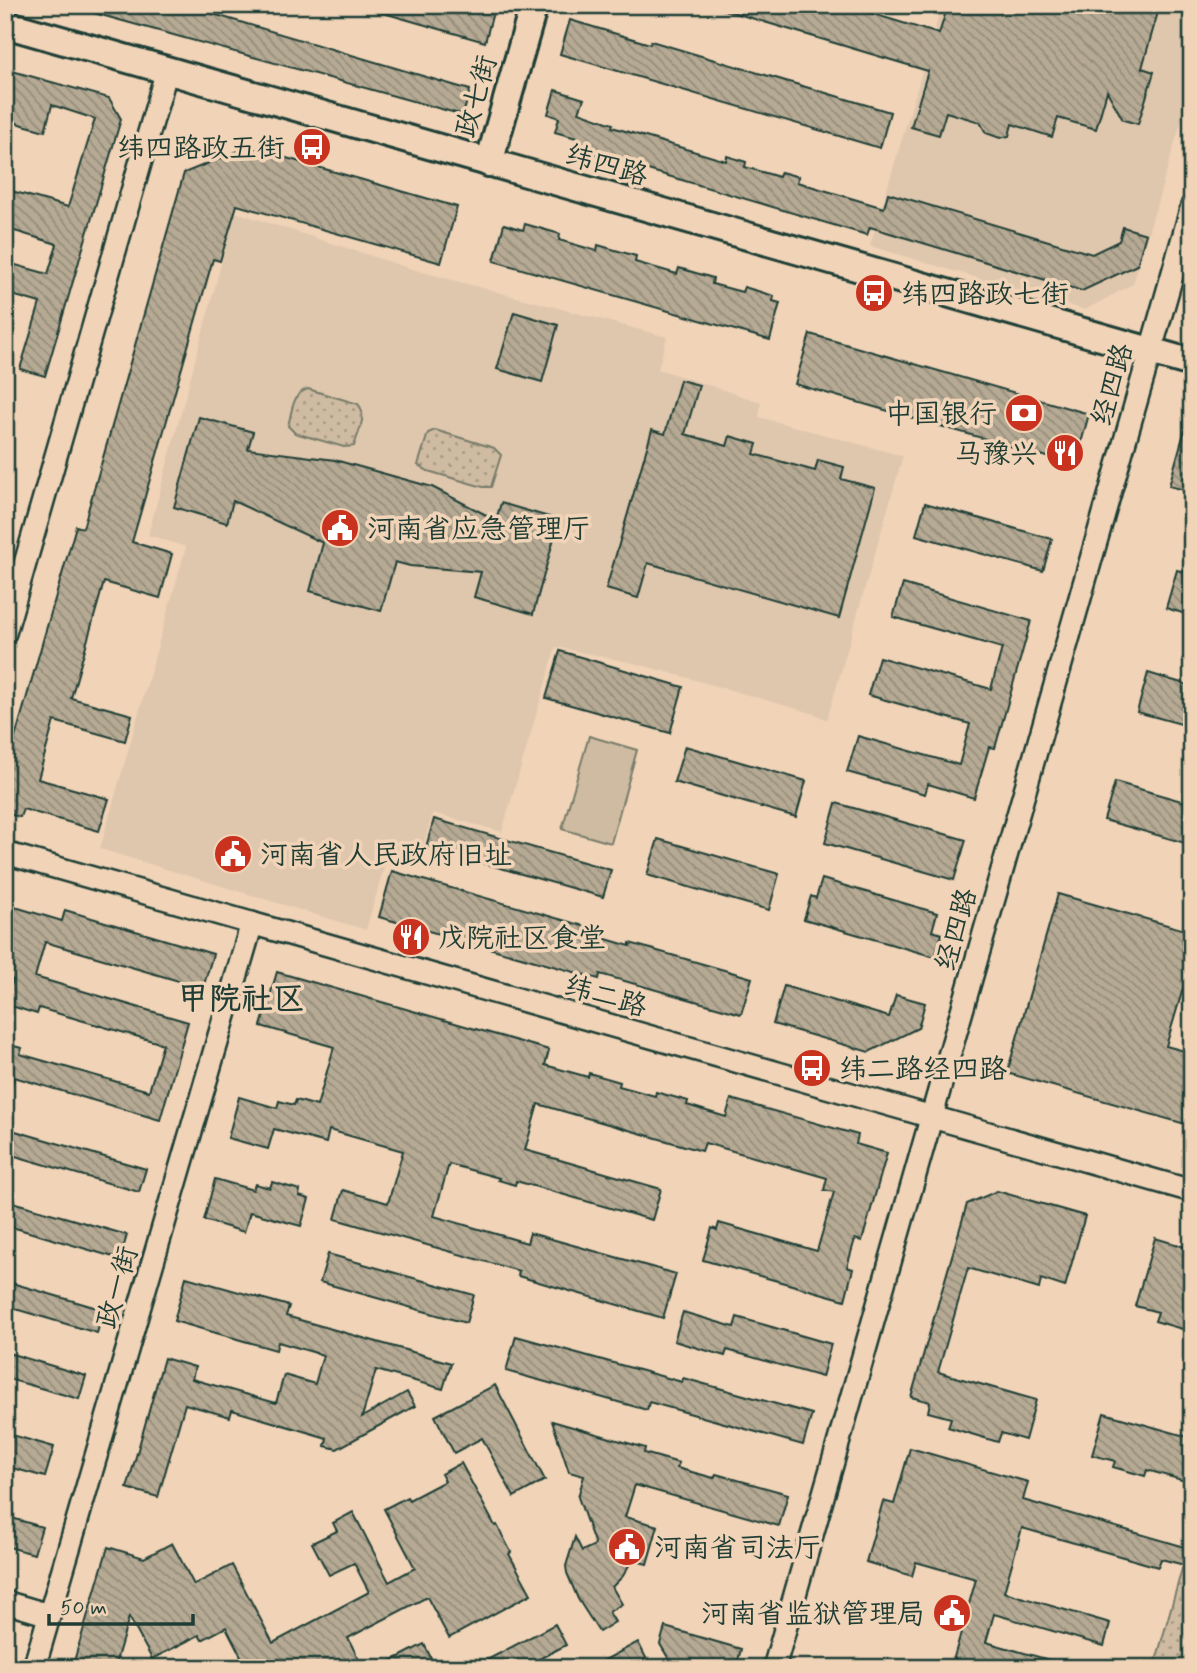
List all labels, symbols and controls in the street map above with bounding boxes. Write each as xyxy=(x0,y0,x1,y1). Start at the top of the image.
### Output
street label: 政七街 xyxy=(448,51,507,142)
bus stop icon: 纬四路政五街 xyxy=(291,126,333,168)
place label: 纬四路政五街 xyxy=(117,131,285,168)
street label: 纬四路 xyxy=(561,137,652,196)
bus stop icon: 纬四路政七街 xyxy=(853,272,895,314)
place label: 纬四路政七街 xyxy=(901,277,1069,314)
street label: 经四路 xyxy=(1084,339,1143,430)
bank icon: 中国银行 xyxy=(1003,392,1045,434)
place label: 中国银行 xyxy=(885,397,997,434)
restaurant icon: 马豫兴 xyxy=(1044,432,1086,474)
place label: 马豫兴 xyxy=(954,437,1038,474)
public building icon: 河南省应急管理厅 xyxy=(319,507,361,549)
place label: 河南省应急管理厅 xyxy=(367,512,591,549)
public building icon: 河南省人民政府旧址 xyxy=(212,833,254,875)
place label: 河南省人民政府旧址 xyxy=(260,838,512,875)
street label: 经四路 xyxy=(928,884,987,975)
restaurant icon: 戊院社区食堂 xyxy=(390,916,432,958)
place label: 戊院社区食堂 xyxy=(438,921,606,958)
street label: 纬二路 xyxy=(560,968,651,1027)
district label: 甲院社区 xyxy=(177,979,305,1021)
bus stop icon: 纬二路经四路 xyxy=(791,1047,833,1089)
place label: 纬二路经四路 xyxy=(839,1052,1007,1089)
street label: 政一街 xyxy=(89,1242,148,1333)
public building icon: 河南省司法厅 xyxy=(606,1526,648,1568)
place label: 河南省司法厅 xyxy=(654,1531,822,1568)
scale bar xyxy=(49,1582,192,1626)
public building icon: 河南省监狱管理局 xyxy=(931,1592,973,1634)
text: 50 m xyxy=(60,1594,107,1622)
place label: 河南省监狱管理局 xyxy=(701,1597,925,1634)

